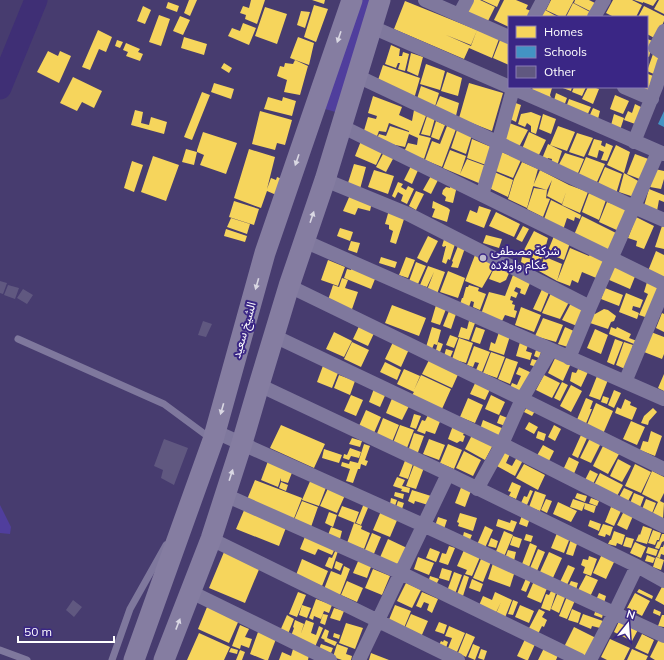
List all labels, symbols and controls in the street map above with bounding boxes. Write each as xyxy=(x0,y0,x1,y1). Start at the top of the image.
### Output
legend xyxy=(508,16,648,88)
text: Homes xyxy=(544,24,583,39)
one-way arrow xyxy=(336,31,342,43)
text: Schools xyxy=(544,44,587,59)
text: Other xyxy=(544,64,576,79)
one-way arrow xyxy=(294,154,300,166)
one-way arrow xyxy=(309,211,315,223)
place label: شركة مصطفى عكام واولاده xyxy=(491,243,560,274)
marker: شركة مصطفى عكام واولاده xyxy=(478,253,488,263)
one-way arrow xyxy=(254,278,260,290)
street label: الشيخ سعيد xyxy=(228,300,261,360)
one-way arrow xyxy=(219,403,225,415)
one-way arrow xyxy=(229,469,235,481)
north arrow xyxy=(608,604,648,644)
text: N xyxy=(625,607,637,622)
one-way arrow xyxy=(176,617,182,629)
scale bar xyxy=(18,618,114,644)
text: 50 m xyxy=(24,624,52,639)

